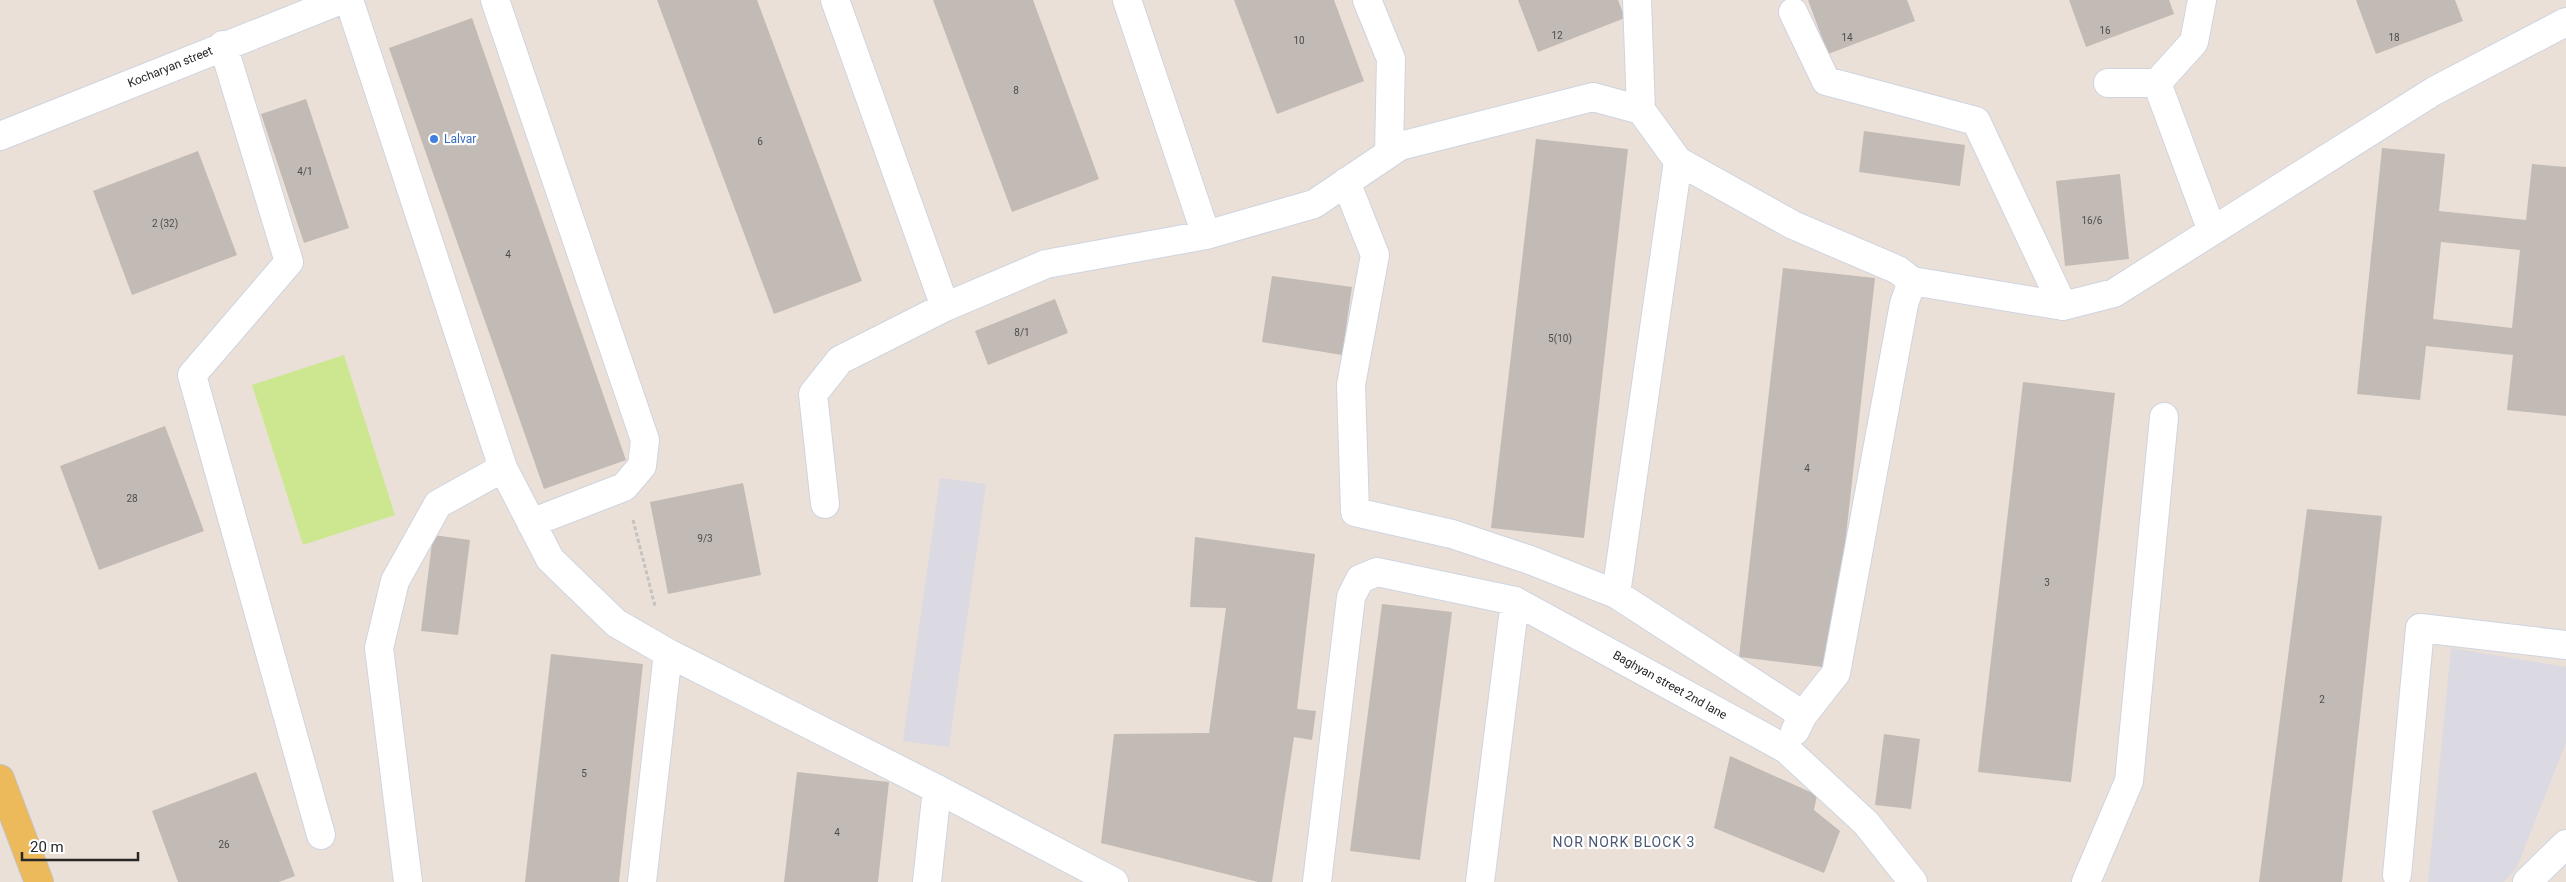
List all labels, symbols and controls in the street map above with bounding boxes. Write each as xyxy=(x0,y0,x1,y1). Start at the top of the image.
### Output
house number: 16 xyxy=(2099,25,2111,36)
house number: 12 xyxy=(1551,30,1563,41)
house number: 14 xyxy=(1841,32,1853,43)
house number: 18 xyxy=(2388,32,2400,43)
house number: 10 xyxy=(1293,35,1305,46)
street label: Kocharyan street xyxy=(126,44,215,90)
house number: 8 xyxy=(1013,85,1019,96)
place label: Lalvar xyxy=(444,132,476,146)
marker: Lalvar xyxy=(428,133,440,145)
house number: 6 xyxy=(757,136,763,147)
house number: 4/1 xyxy=(297,166,313,177)
house number: 16/6 xyxy=(2082,215,2103,226)
house number: 2 (32) xyxy=(152,218,178,230)
house number: 4 xyxy=(505,249,511,260)
house number: 8/1 xyxy=(1014,327,1030,338)
house number: 5(10) xyxy=(1548,333,1572,345)
house number: 4 xyxy=(1804,463,1810,474)
house number: 28 xyxy=(126,493,138,504)
house number: 9/3 xyxy=(697,533,713,544)
house number: 3 xyxy=(2044,577,2050,588)
street label: Baghyan street 2nd lane xyxy=(1610,648,1730,722)
house number: 2 xyxy=(2319,694,2325,705)
house number: 5 xyxy=(581,768,587,779)
house number: 4 xyxy=(834,827,840,838)
scale bar xyxy=(22,830,139,862)
district label: NOR NORK BLOCK 3 xyxy=(1553,834,1695,850)
text: 20 m xyxy=(30,838,64,856)
house number: 26 xyxy=(218,839,230,850)

